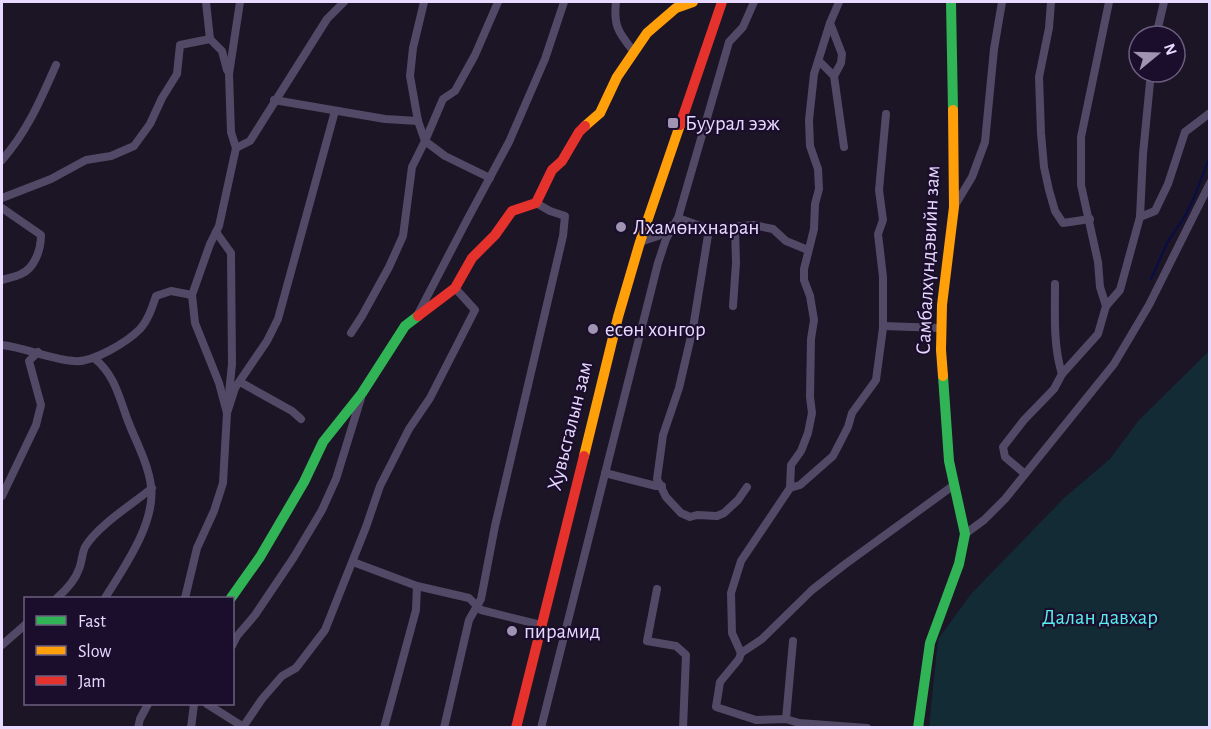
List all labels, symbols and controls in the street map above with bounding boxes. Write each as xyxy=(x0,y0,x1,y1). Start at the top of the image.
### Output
north arrow xyxy=(1127,24,1187,84)
text: N xyxy=(1161,42,1180,57)
place label: Буурал ээж xyxy=(685,113,780,134)
marker: Буурал ээж xyxy=(666,116,680,130)
street label: Самбалхүндэвийн зам xyxy=(913,165,943,355)
place label: Лхамөнхнаран xyxy=(633,217,760,238)
marker: Лхамөнхнаран xyxy=(614,220,628,234)
place label: есөн хонгор xyxy=(605,319,706,340)
marker: есөн хонгор xyxy=(586,322,600,336)
street label: Хувьсгалын зам xyxy=(544,359,596,493)
legend xyxy=(24,597,234,705)
park label: Далан давхар xyxy=(1042,607,1158,628)
text: Fast xyxy=(78,613,106,631)
place label: пирамид xyxy=(524,621,600,642)
marker: пирамид xyxy=(505,624,519,638)
text: Slow xyxy=(78,643,111,661)
text: Jam xyxy=(78,673,106,691)

